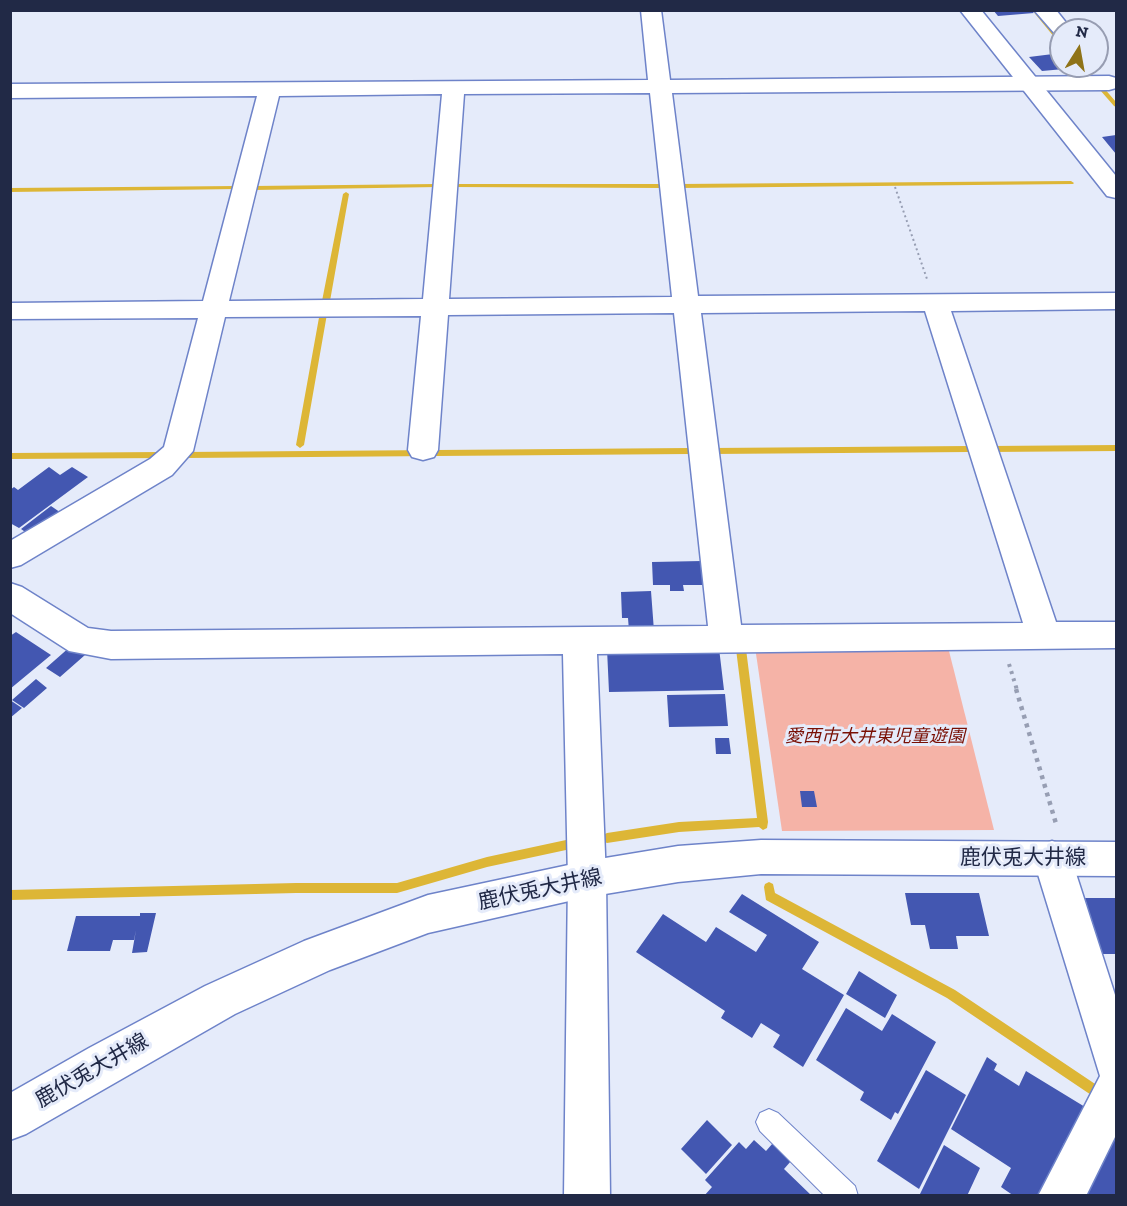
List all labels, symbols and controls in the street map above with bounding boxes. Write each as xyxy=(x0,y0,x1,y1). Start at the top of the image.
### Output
north arrow xyxy=(1049,18,1109,78)
text: N xyxy=(1074,21,1090,42)
park label: 愛西市大井東児童遊園 xyxy=(785,726,965,748)
street label: 鹿伏兎大井線 xyxy=(960,845,1086,871)
street label: 鹿伏兎大井線 xyxy=(476,865,604,915)
street label: 鹿伏兎大井線 xyxy=(31,1029,153,1113)

